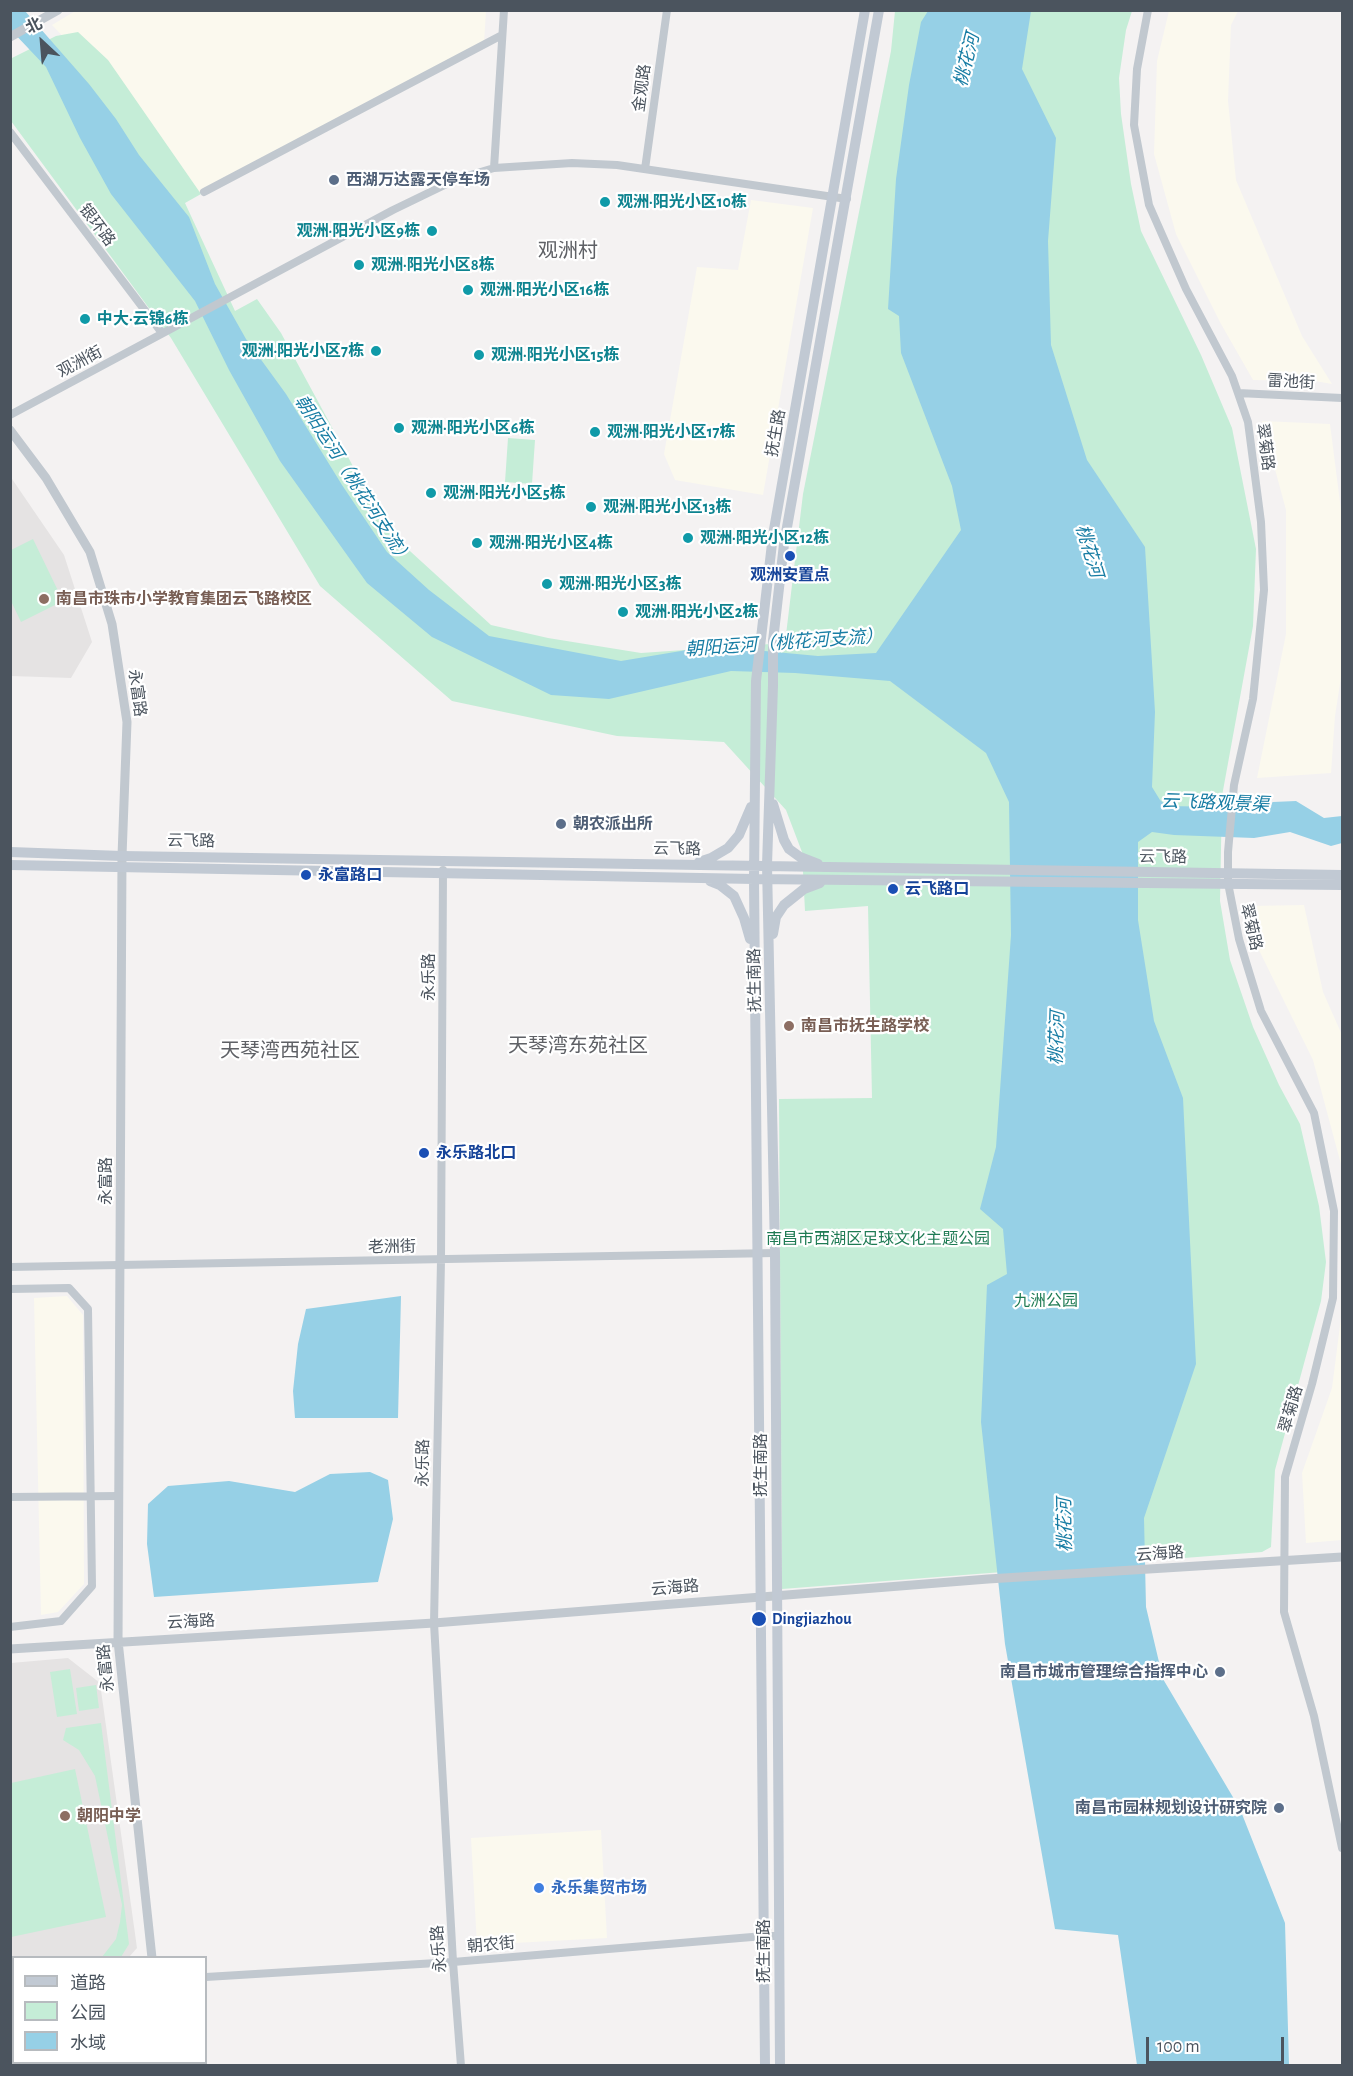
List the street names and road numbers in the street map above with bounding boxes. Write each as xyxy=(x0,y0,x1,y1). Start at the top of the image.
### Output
street label: 金观路 xyxy=(629,63,655,113)
street label: 银环路 xyxy=(75,200,119,250)
street label: 观洲街 xyxy=(54,342,106,382)
street label: 雷池街 xyxy=(1267,371,1315,393)
street label: 抚生路 xyxy=(762,408,790,458)
street label: 翠菊路 xyxy=(1252,422,1278,472)
street label: 永富路 xyxy=(124,668,150,718)
street label: 云飞路 xyxy=(167,831,215,851)
street label: 云飞路 xyxy=(653,839,701,859)
street label: 云飞路 xyxy=(1139,847,1187,867)
street label: 翠菊路 xyxy=(1236,901,1266,953)
street label: 抚生南路 xyxy=(745,948,765,1012)
street label: 永乐路 xyxy=(419,953,439,1001)
street label: 永富路 xyxy=(96,1157,116,1205)
street label: 老洲街 xyxy=(368,1237,416,1257)
street label: 翠菊路 xyxy=(1275,1383,1307,1435)
street label: 抚生南路 xyxy=(751,1433,771,1497)
street label: 永乐路 xyxy=(413,1439,433,1487)
street label: 云海路 xyxy=(1135,1543,1185,1565)
street label: 云海路 xyxy=(650,1576,700,1600)
street label: 云海路 xyxy=(167,1611,215,1633)
street label: 永富路 xyxy=(94,1643,118,1693)
street label: 抚生南路 xyxy=(754,1919,774,1983)
street label: 永乐路 xyxy=(428,1924,450,1974)
street label: 朝农街 xyxy=(466,1933,516,1957)

